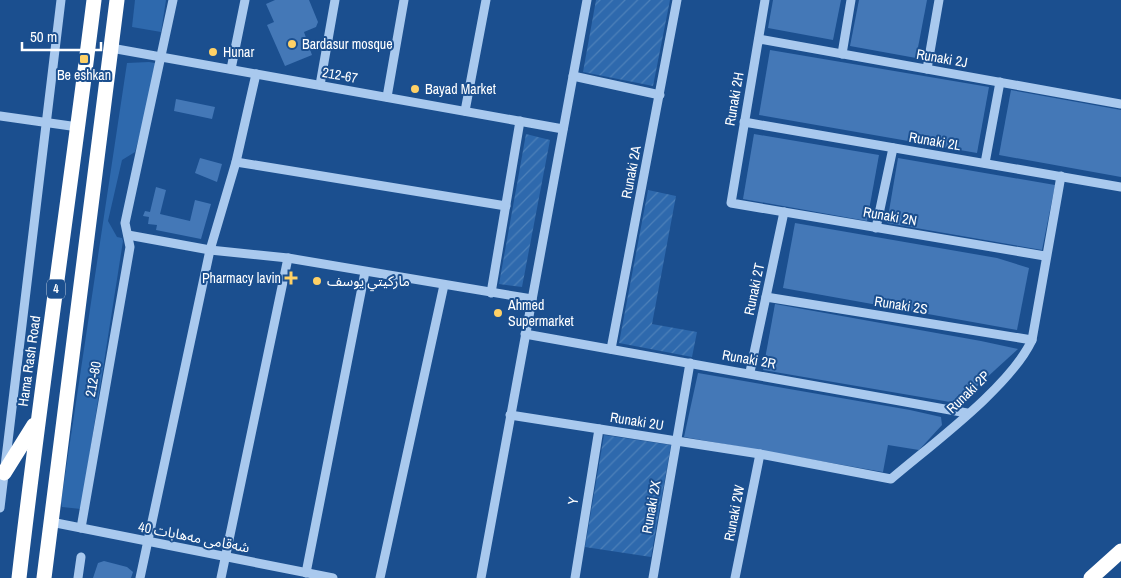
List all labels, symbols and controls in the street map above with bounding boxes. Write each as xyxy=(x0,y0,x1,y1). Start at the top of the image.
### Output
scale bar xyxy=(22,20,101,52)
text: 50 m xyxy=(30,26,57,47)
place label: Bardasur mosque xyxy=(302,35,393,53)
marker: Bardasur mosque xyxy=(286,38,298,50)
place label: Hunar xyxy=(223,43,254,61)
street label: Runaki 2J xyxy=(915,45,969,71)
marker: Hunar xyxy=(207,46,219,58)
marker: Be eshkan xyxy=(78,53,90,65)
street label: 212-67 xyxy=(321,63,359,87)
place label: Be eshkan xyxy=(57,66,111,84)
street label: Runaki 2H xyxy=(720,71,748,127)
place label: Bayad Market xyxy=(425,80,496,98)
marker: Bayad Market xyxy=(409,83,421,95)
street label: Runaki 2L xyxy=(908,128,963,155)
street label: Runaki 2A xyxy=(617,144,645,200)
street label: Runaki 2N xyxy=(862,202,918,230)
street label: Runaki 2T xyxy=(740,261,768,317)
place label: Pharmacy lavin xyxy=(202,269,281,287)
marker: Pharmacy lavin xyxy=(285,272,297,284)
place label: ماركيتي يوسف xyxy=(327,272,410,292)
marker: ماركيتي يوسف xyxy=(311,275,323,287)
road number: 4 xyxy=(47,280,65,298)
street label: Runaki 2S xyxy=(873,292,929,318)
place label: Ahmed Supermarket xyxy=(507,296,574,330)
marker: Ahmed Supermarket xyxy=(492,307,504,319)
street label: Hama Rash Road xyxy=(14,315,44,407)
street label: Runaki 2R xyxy=(721,345,777,373)
street label: 212-80 xyxy=(81,360,105,398)
street label: Runaki 2P xyxy=(942,367,994,417)
street label: Runaki 2U xyxy=(609,408,665,434)
street label: Runaki 2X xyxy=(637,479,665,535)
street label: Runaki 2W xyxy=(720,483,748,543)
street label: Y xyxy=(564,495,583,506)
street label: شەقامی مەهابات 40 xyxy=(137,517,251,557)

